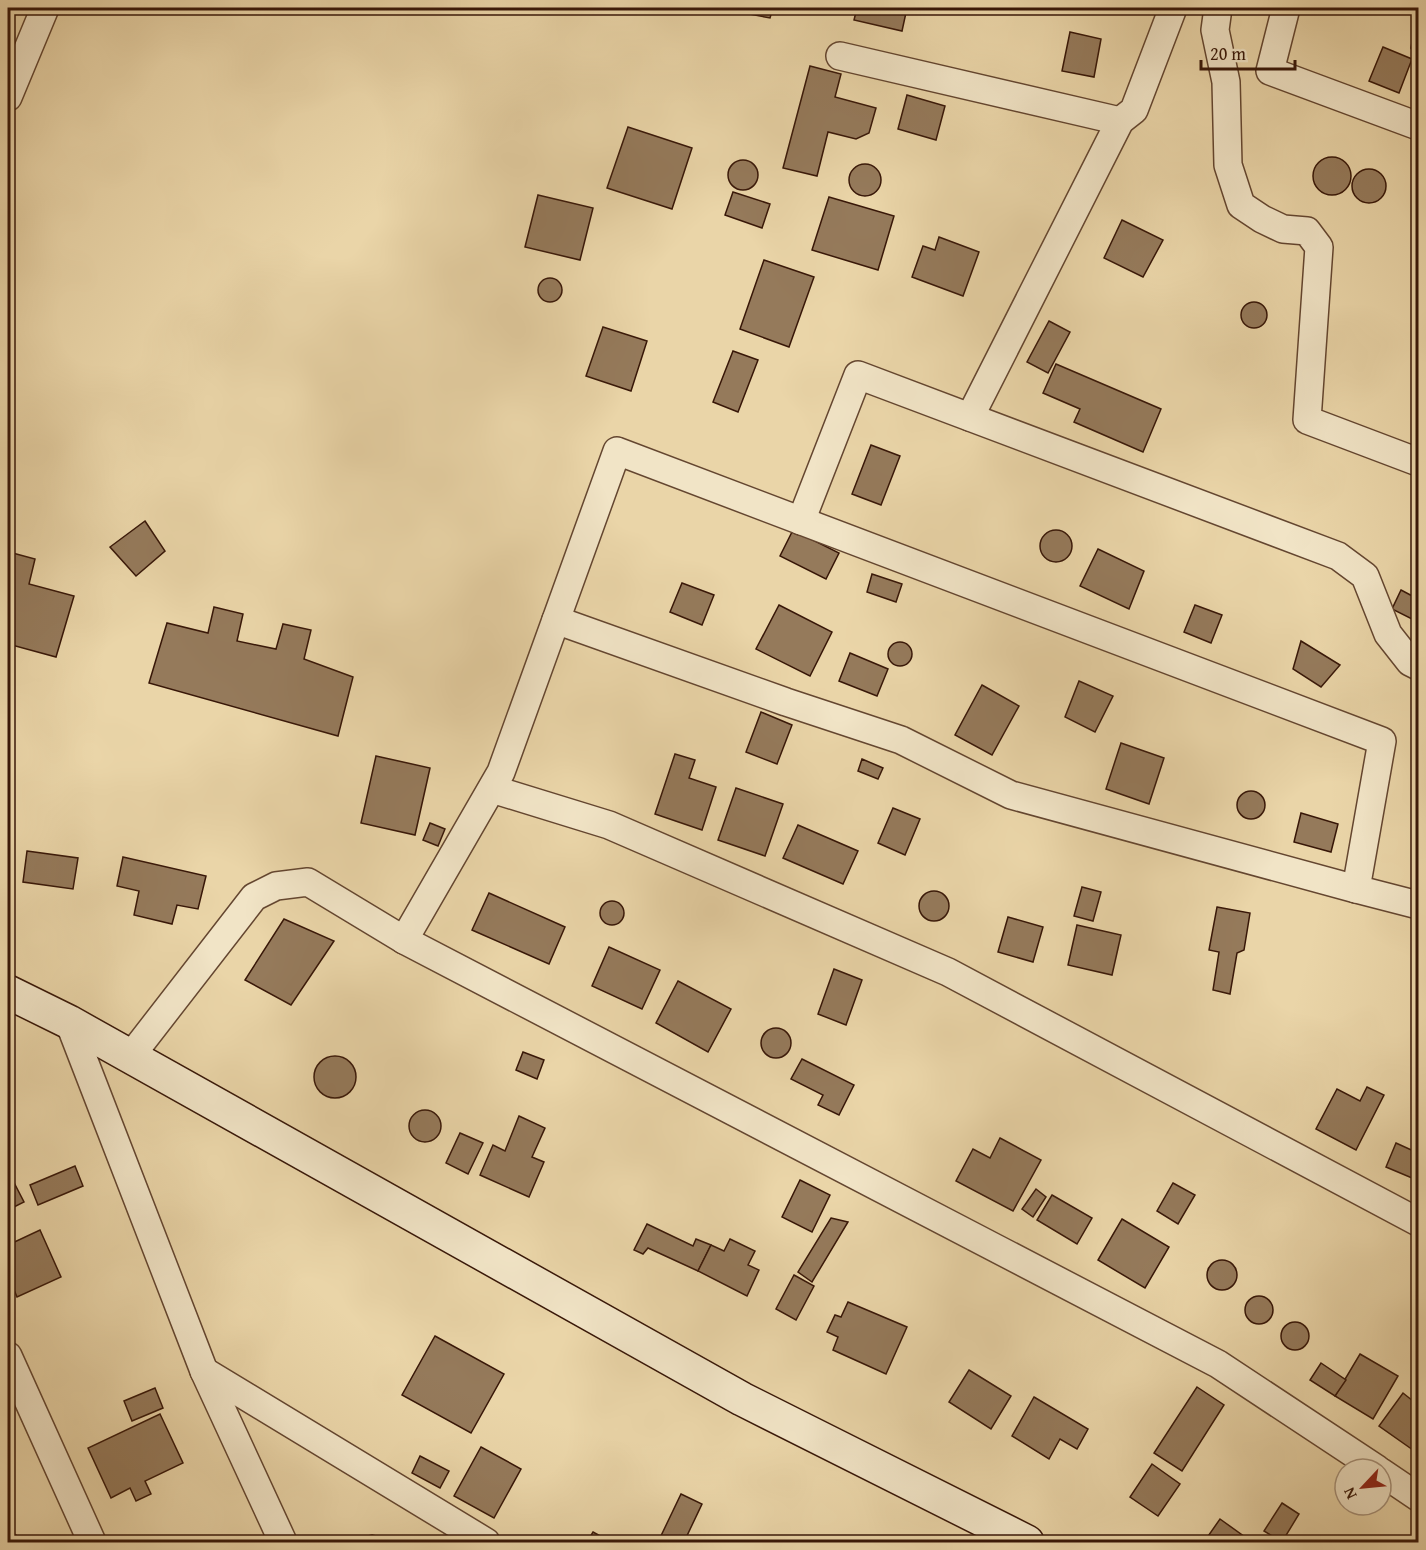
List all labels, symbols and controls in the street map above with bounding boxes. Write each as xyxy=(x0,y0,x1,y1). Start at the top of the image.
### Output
scale bar xyxy=(1201,33,1296,71)
text: 20 m xyxy=(1210,40,1246,67)
north arrow xyxy=(1333,1457,1393,1517)
text: N xyxy=(1336,1483,1363,1504)

